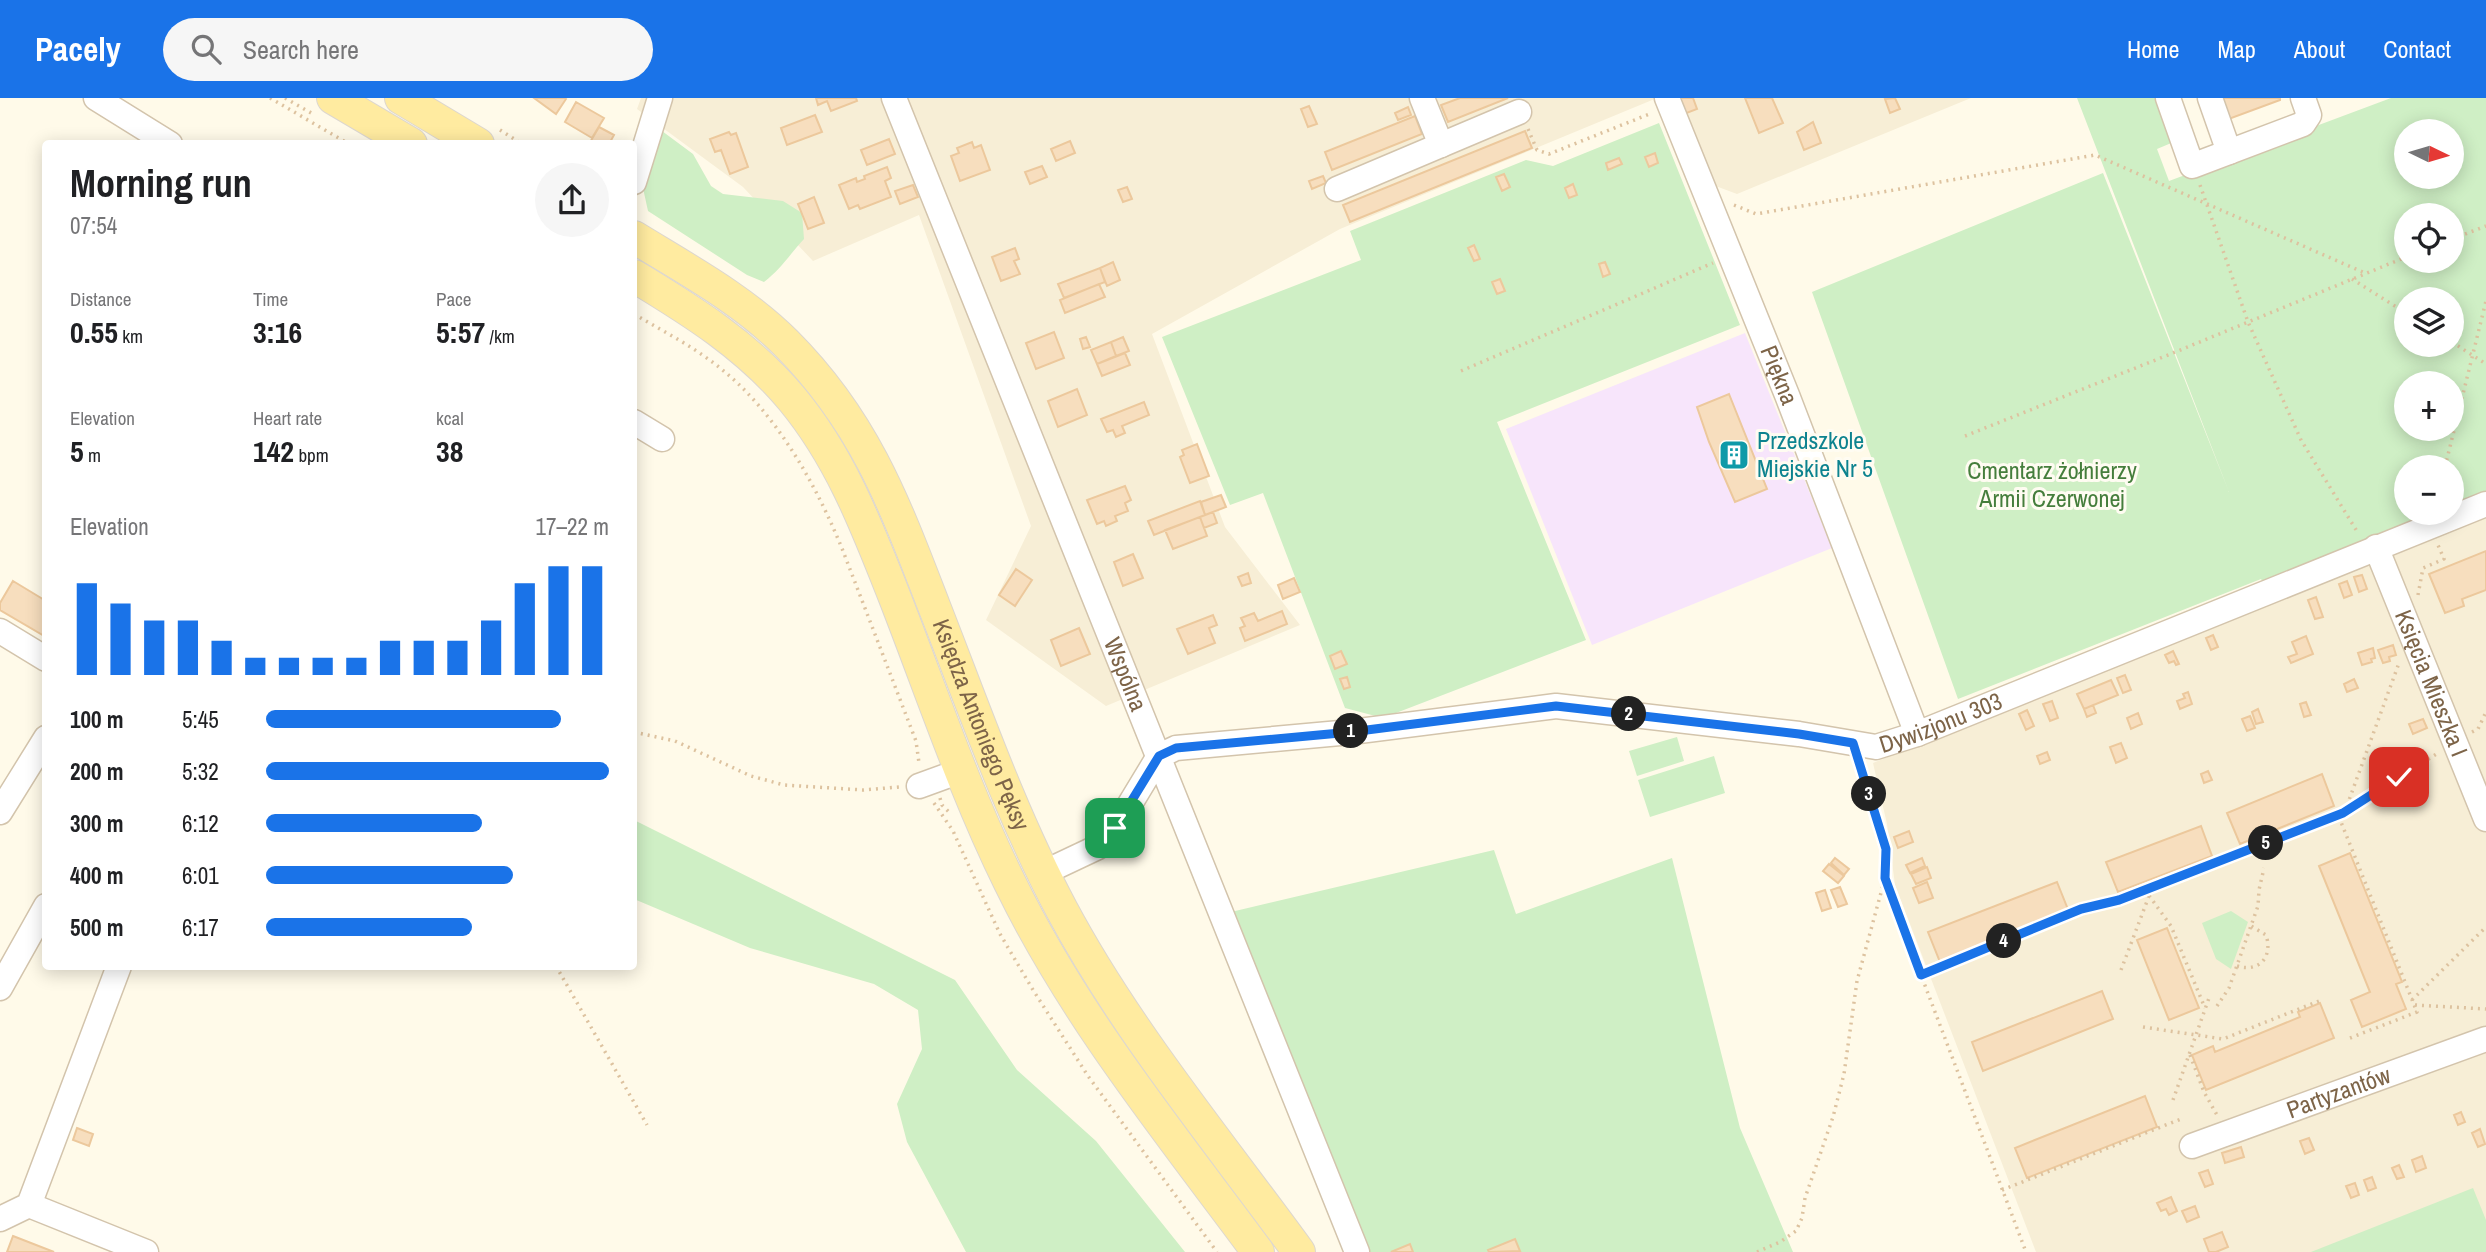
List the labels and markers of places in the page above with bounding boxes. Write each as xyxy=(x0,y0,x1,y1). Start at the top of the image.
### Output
place label: Przedszkole Miejskie Nr 5 xyxy=(1757,424,1873,484)
building icon: Przedszkole Miejskie Nr 5 xyxy=(1717,438,1751,472)
pin: 2 xyxy=(1612,696,1646,732)
pin: 1 xyxy=(1334,714,1368,748)
pin xyxy=(2369,747,2429,807)
pin: 3 xyxy=(1852,776,1886,812)
pin xyxy=(1085,798,1145,858)
pin: 5 xyxy=(2248,826,2284,860)
pin: 4 xyxy=(1986,924,2022,958)

